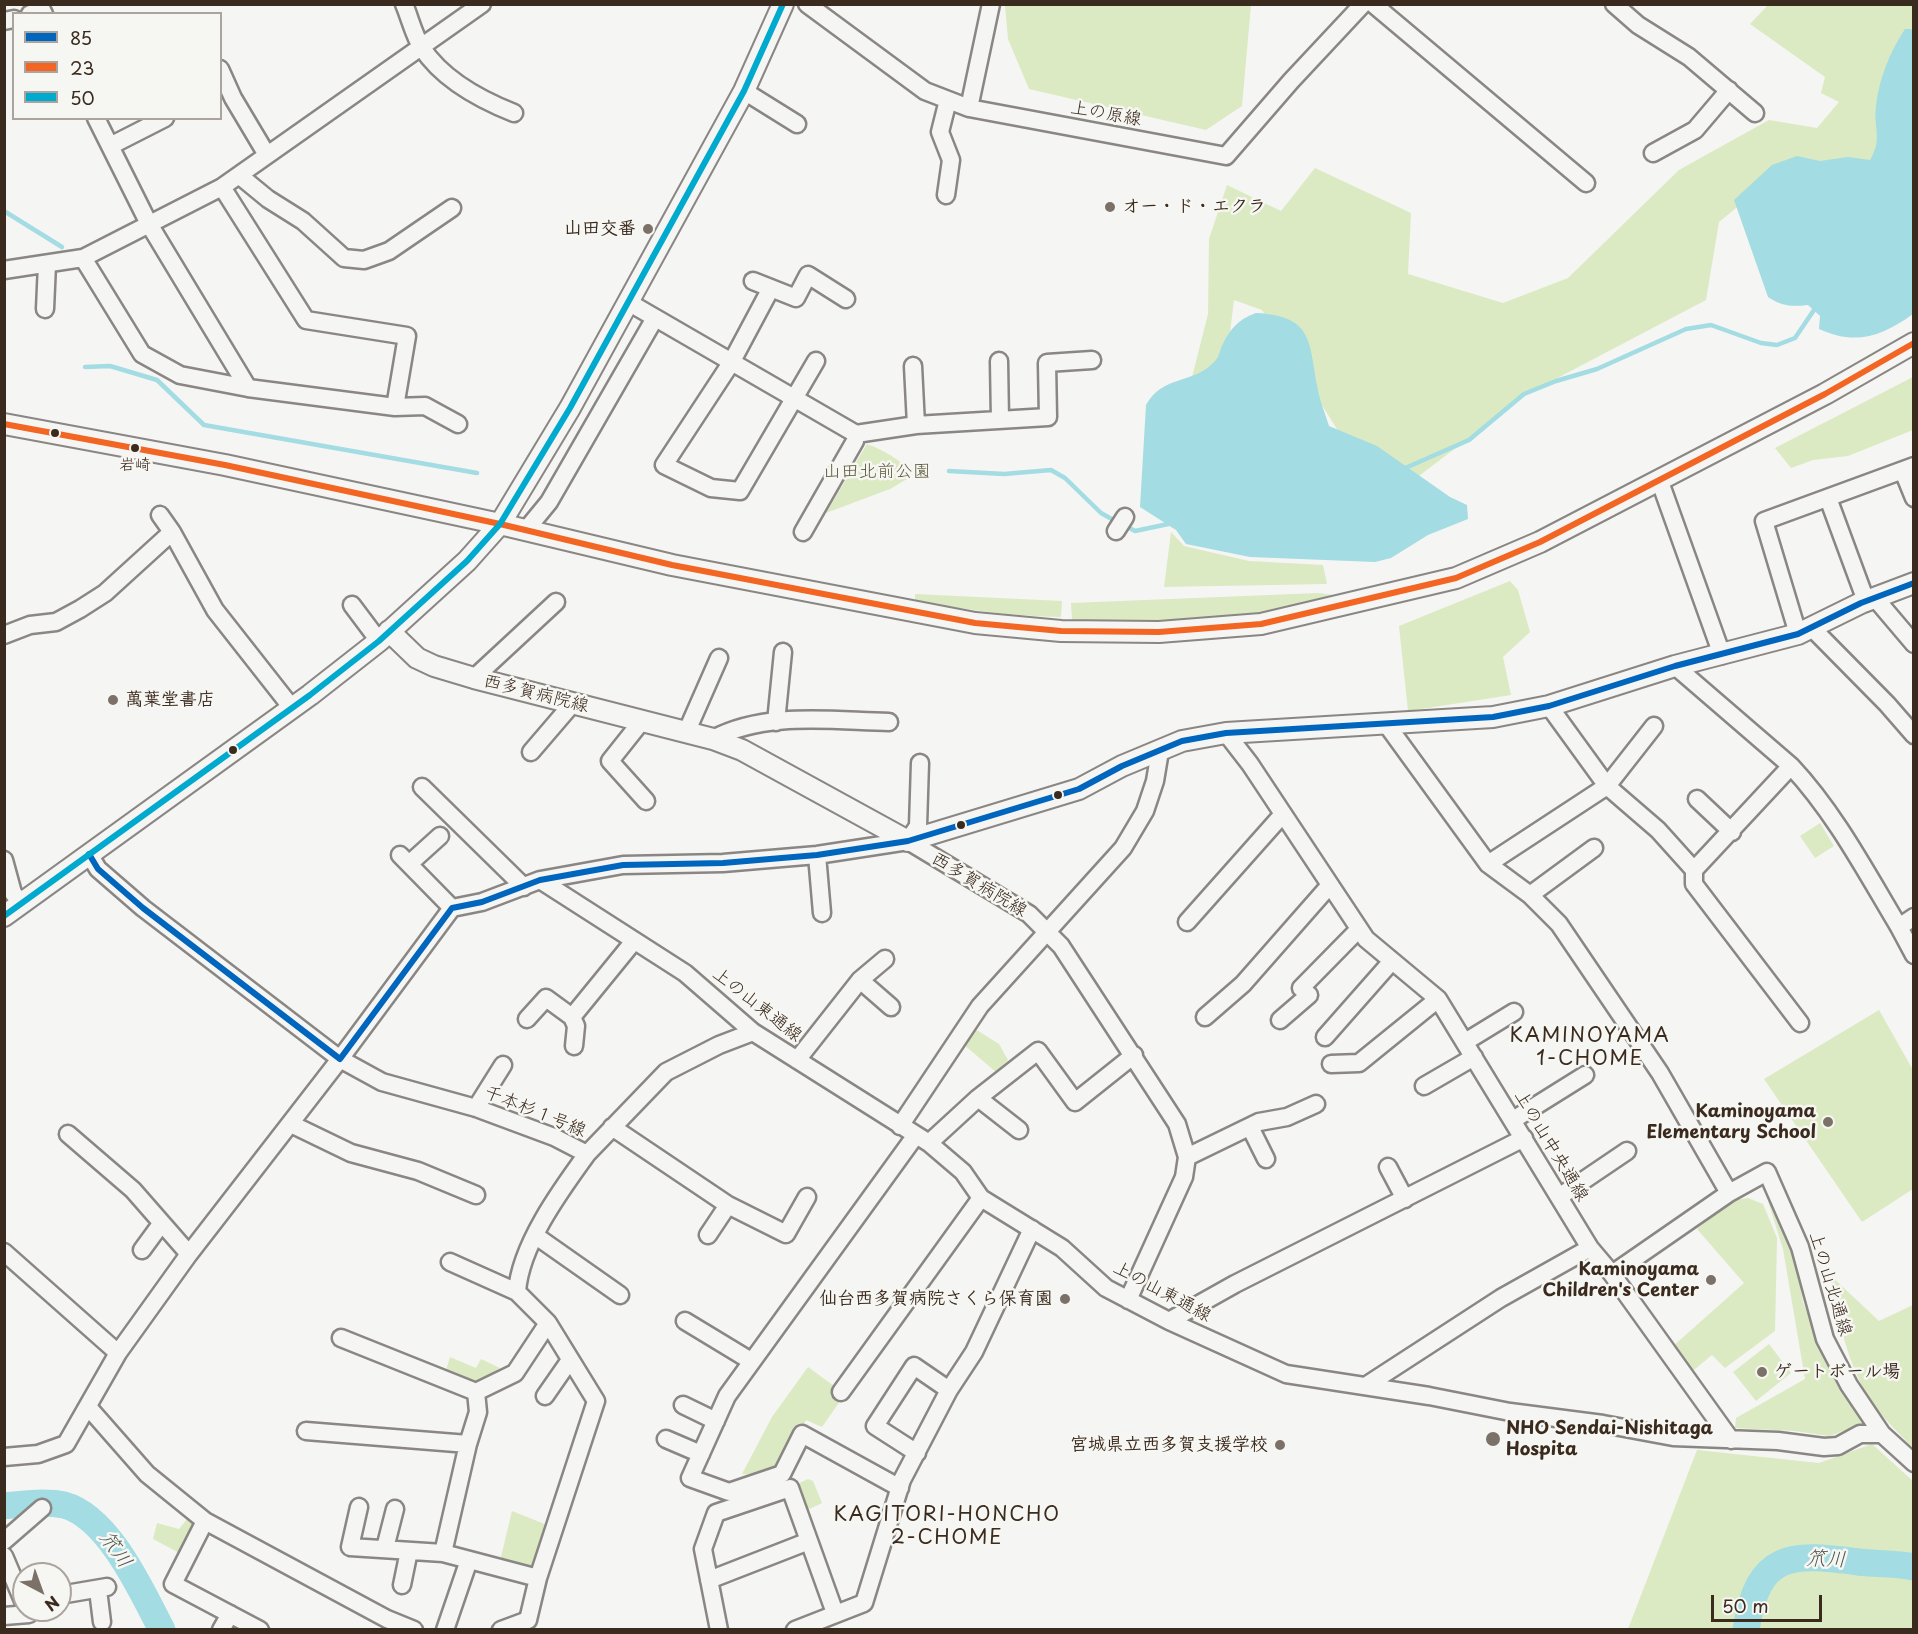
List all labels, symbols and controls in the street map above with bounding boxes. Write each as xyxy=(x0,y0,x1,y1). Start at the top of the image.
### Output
legend xyxy=(12,12,222,120)
text: 85 xyxy=(70,24,92,51)
text: 23 xyxy=(70,54,94,81)
text: 50 xyxy=(70,84,95,111)
street label: 上の原線 xyxy=(1069,97,1143,131)
place label: オー・ド・エクラ xyxy=(1122,196,1266,218)
marker: オー・ド・エクラ xyxy=(1103,200,1117,214)
place label: 山田交番 xyxy=(564,218,636,240)
marker: 山田交番 xyxy=(641,222,655,236)
unlabelled marker xyxy=(49,427,61,439)
marker: 岩崎 xyxy=(129,442,141,454)
place label: 岩崎 xyxy=(119,456,151,476)
park label: 山田北前公園 xyxy=(823,461,931,483)
street label: 西多賀病院線 xyxy=(481,670,591,718)
place label: 萬葉堂書店 xyxy=(125,689,215,711)
marker: 萬葉堂書店 xyxy=(106,693,120,707)
unlabelled marker xyxy=(227,744,239,756)
unlabelled marker xyxy=(1052,789,1064,801)
unlabelled marker xyxy=(955,819,967,831)
street label: 西多賀病院線 xyxy=(927,848,1031,922)
street label: 上の山東通線 xyxy=(708,963,806,1047)
district label: KAMINOYAMA 1-CHOME xyxy=(1510,1024,1670,1071)
street label: 千本杉１号線 xyxy=(481,1082,589,1142)
street label: 上の山中央通線 xyxy=(1509,1086,1593,1206)
place label: Kaminoyama Elementary School xyxy=(1646,1101,1816,1144)
marker: Kaminoyama Elementary School xyxy=(1821,1115,1835,1129)
street label: 上の山北通線 xyxy=(1804,1229,1856,1339)
street label: 上の山東通線 xyxy=(1109,1257,1215,1327)
place label: Kaminoyama Children's Center xyxy=(1543,1259,1699,1302)
marker: Kaminoyama Children's Center xyxy=(1704,1273,1718,1287)
place label: 仙台西多賀病院さくら保育園 xyxy=(819,1288,1053,1310)
marker: 仙台西多賀病院さくら保育園 xyxy=(1058,1292,1072,1306)
place label: ゲートボール場 xyxy=(1774,1361,1900,1383)
marker: ゲートボール場 xyxy=(1755,1365,1769,1379)
place label: NHO Sendai-Nishitaga Hospita xyxy=(1506,1418,1713,1460)
marker: NHO Sendai-Nishitaga Hospita xyxy=(1484,1430,1502,1448)
place label: 宮城県立西多賀支援学校 xyxy=(1070,1434,1268,1456)
marker: 宮城県立西多賀支援学校 xyxy=(1273,1438,1287,1452)
district label: KAGITORI-HONCHO 2-CHOME xyxy=(834,1503,1060,1550)
water label: 笊川 xyxy=(94,1527,136,1573)
water label: 笊川 xyxy=(1806,1547,1846,1573)
north arrow xyxy=(12,1562,72,1622)
scale bar xyxy=(1714,1583,1825,1621)
text: N xyxy=(40,1591,65,1617)
text: 50 m xyxy=(1722,1592,1769,1619)

